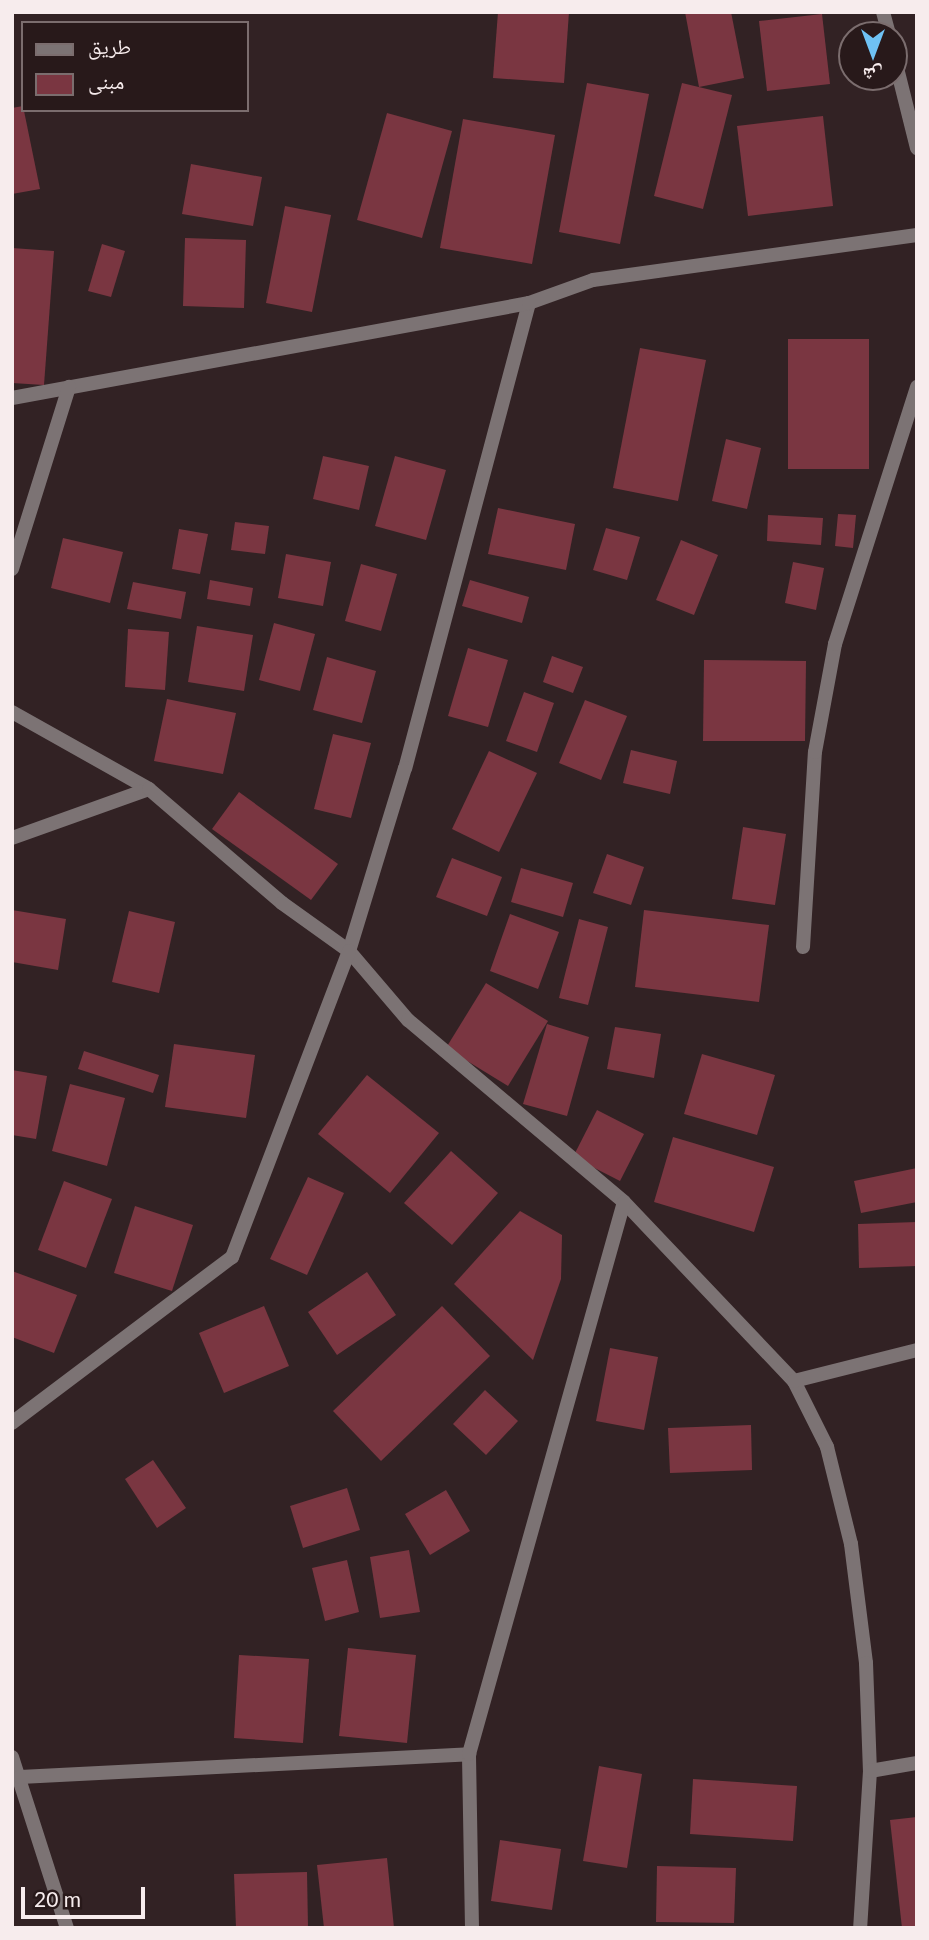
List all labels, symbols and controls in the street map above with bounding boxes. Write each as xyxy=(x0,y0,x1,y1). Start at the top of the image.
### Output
legend xyxy=(21,21,248,112)
north arrow xyxy=(838,21,908,91)
text: طريق xyxy=(88,33,131,58)
text: ش xyxy=(863,64,883,87)
text: مبنى xyxy=(88,68,124,93)
scale bar xyxy=(24,1874,149,1918)
text: 20 m xyxy=(34,1886,81,1911)

